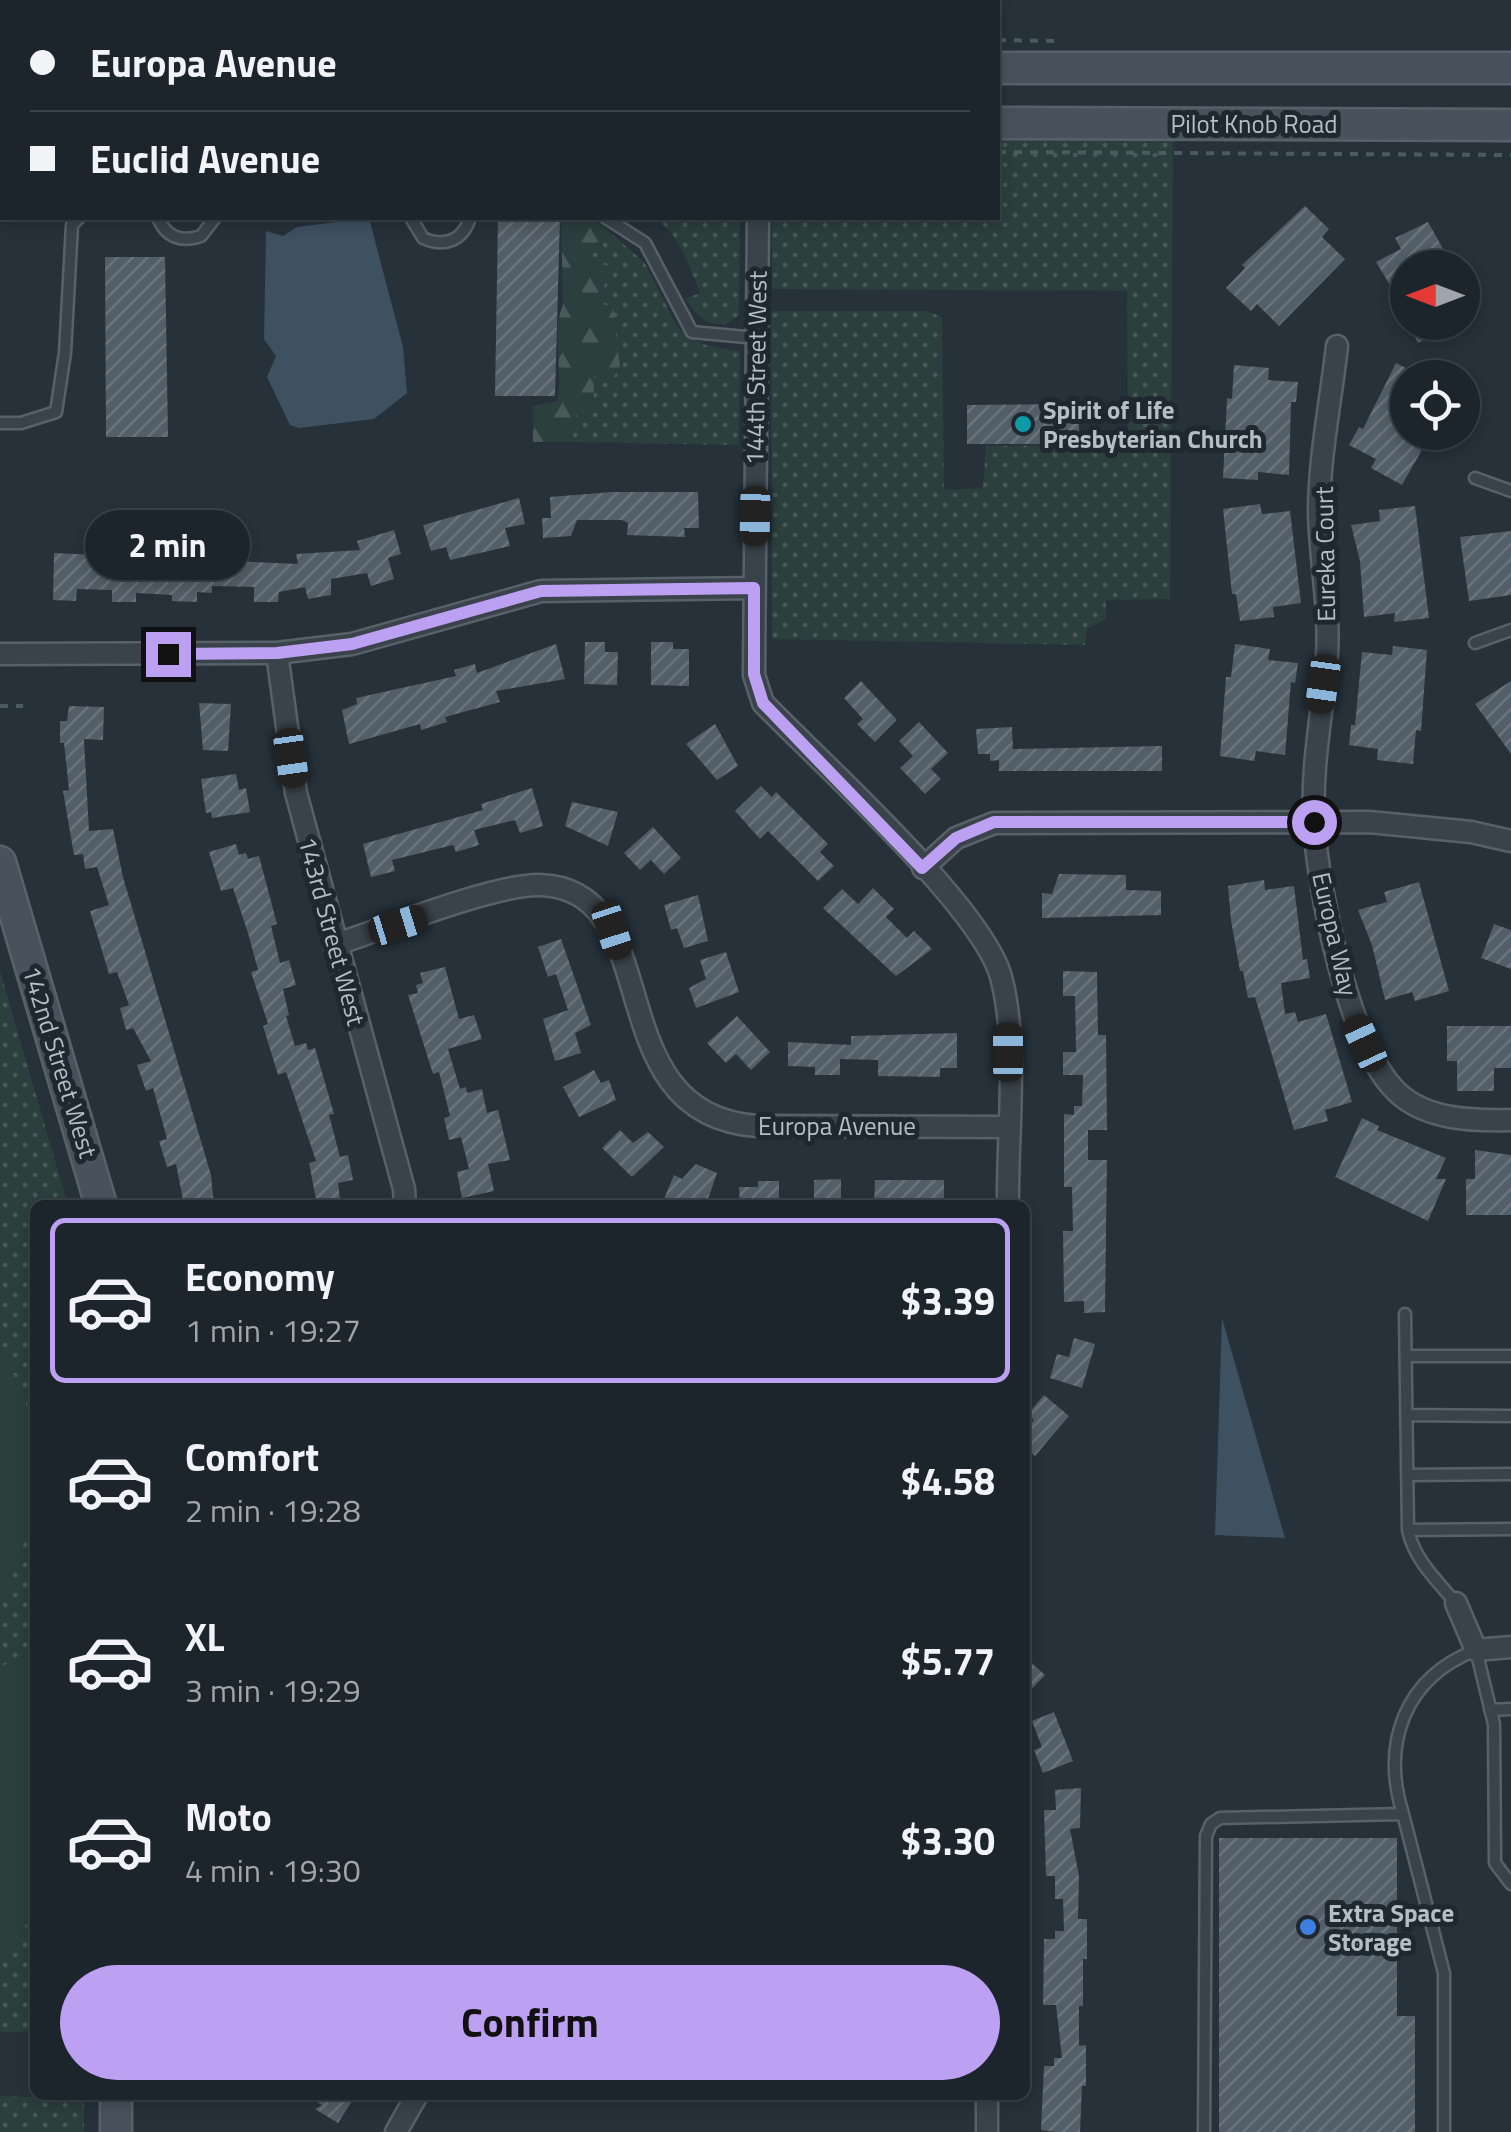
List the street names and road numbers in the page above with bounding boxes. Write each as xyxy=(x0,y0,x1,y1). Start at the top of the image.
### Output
street label: Pilot Knob Road xyxy=(1170,105,1338,143)
street label: 144th Street West xyxy=(735,270,777,465)
street label: Eureka Court xyxy=(1305,486,1345,622)
street label: 143rd Street West xyxy=(289,833,375,1030)
street label: Europa Way xyxy=(1302,868,1368,1000)
street label: 142nd Street West xyxy=(13,961,107,1163)
street label: Europa Avenue xyxy=(758,1107,916,1145)

